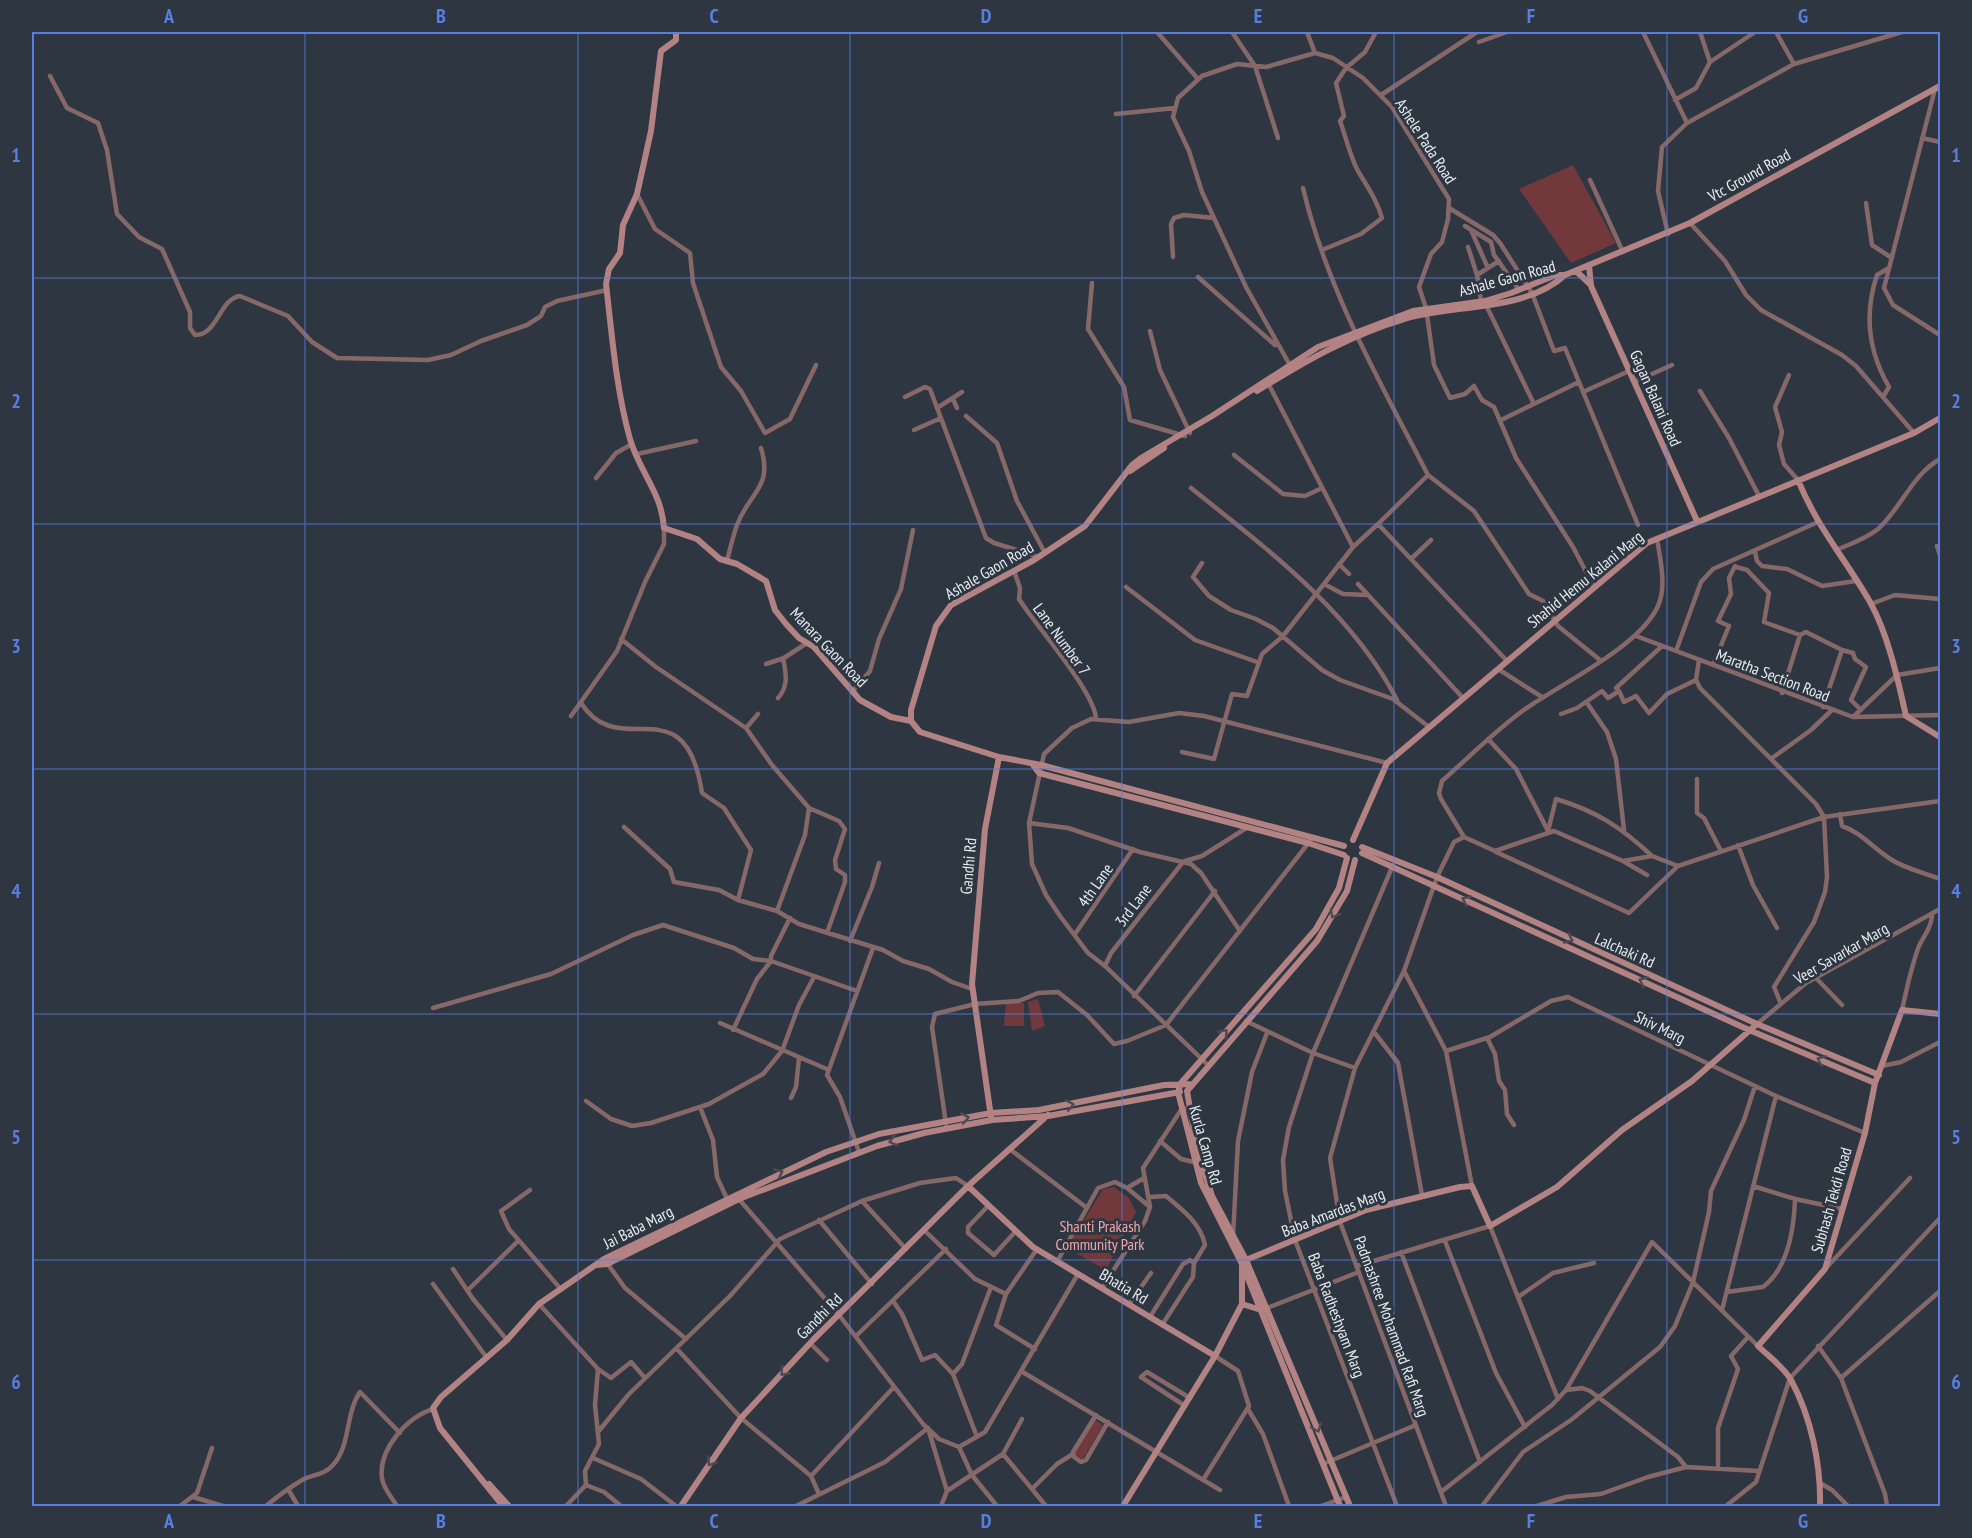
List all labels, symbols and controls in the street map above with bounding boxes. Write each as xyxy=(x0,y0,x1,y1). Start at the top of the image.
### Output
text: A xyxy=(163,3,175,29)
text: B xyxy=(436,3,446,29)
text: C xyxy=(709,3,719,29)
text: D xyxy=(981,3,992,29)
text: E xyxy=(1254,3,1262,29)
text: F xyxy=(1527,3,1535,29)
text: G xyxy=(1798,3,1808,29)
street label: Ashele Pada Road xyxy=(1391,95,1461,187)
text: 1 xyxy=(11,142,21,168)
text: 1 xyxy=(1951,142,1961,168)
street label: Vtc Ground Road xyxy=(1703,144,1794,206)
street label: Ashale Gaon Road xyxy=(1457,256,1557,300)
street label: Gagan Balani Road xyxy=(1626,347,1686,449)
text: 2 xyxy=(11,388,21,414)
text: 2 xyxy=(1951,388,1961,414)
street label: Shahid Hemu Kalani Marg xyxy=(1523,526,1647,632)
street label: Ashale Gaon Road xyxy=(941,537,1037,603)
street label: Lane Number 7 xyxy=(1029,599,1095,679)
street label: Manara Gaon Road xyxy=(786,603,872,691)
text: 3 xyxy=(11,633,21,659)
text: 3 xyxy=(1951,633,1961,659)
street label: Maratha Section Road xyxy=(1713,644,1833,706)
street label: Gandhi Rd xyxy=(956,837,980,895)
street label: 4th Lane xyxy=(1073,859,1117,911)
text: 4 xyxy=(11,878,21,904)
text: 4 xyxy=(1951,878,1961,904)
street label: 3rd Lane xyxy=(1110,880,1156,930)
one-way arrow xyxy=(1461,895,1472,907)
one-way arrow xyxy=(1330,908,1341,918)
street label: Veer Savarkar Marg xyxy=(1789,918,1892,989)
street label: Lalchaki Rd xyxy=(1592,928,1658,972)
one-way arrow xyxy=(1563,931,1574,943)
one-way arrow xyxy=(1638,977,1649,989)
street label: Shiv Marg xyxy=(1631,1006,1689,1048)
one-way arrow xyxy=(1217,1029,1228,1040)
one-way arrow xyxy=(1817,1055,1828,1067)
one-way arrow xyxy=(1065,1099,1075,1112)
street label: Kurla Camp Rd xyxy=(1185,1103,1227,1187)
one-way arrow xyxy=(960,1112,970,1124)
text: 5 xyxy=(11,1124,21,1150)
text: 5 xyxy=(1951,1124,1961,1150)
one-way arrow xyxy=(888,1134,899,1146)
street label: Subhash Tekdi Road xyxy=(1806,1145,1856,1255)
one-way arrow xyxy=(773,1168,784,1180)
street label: Baba Amardas Marg xyxy=(1279,1183,1387,1241)
street label: Jai Baba Marg xyxy=(599,1201,676,1254)
park label: Shanti Prakash Community Park xyxy=(1055,1216,1145,1254)
street label: Padmashree Mohammad Rafi Marg xyxy=(1350,1233,1434,1419)
street label: Baba Radheshyam Marg xyxy=(1304,1250,1370,1380)
street label: Bhatia Rd xyxy=(1096,1264,1152,1308)
street label: Gandhi Rd xyxy=(792,1289,846,1343)
one-way arrow xyxy=(780,1365,791,1376)
text: 6 xyxy=(11,1369,21,1395)
text: 6 xyxy=(1951,1369,1961,1395)
one-way arrow xyxy=(1310,1422,1322,1433)
one-way arrow xyxy=(707,1456,718,1467)
text: A xyxy=(163,1508,175,1534)
text: B xyxy=(436,1508,446,1534)
text: C xyxy=(709,1508,719,1534)
text: D xyxy=(981,1508,992,1534)
text: E xyxy=(1254,1508,1262,1534)
text: F xyxy=(1527,1508,1535,1534)
text: G xyxy=(1798,1508,1808,1534)

